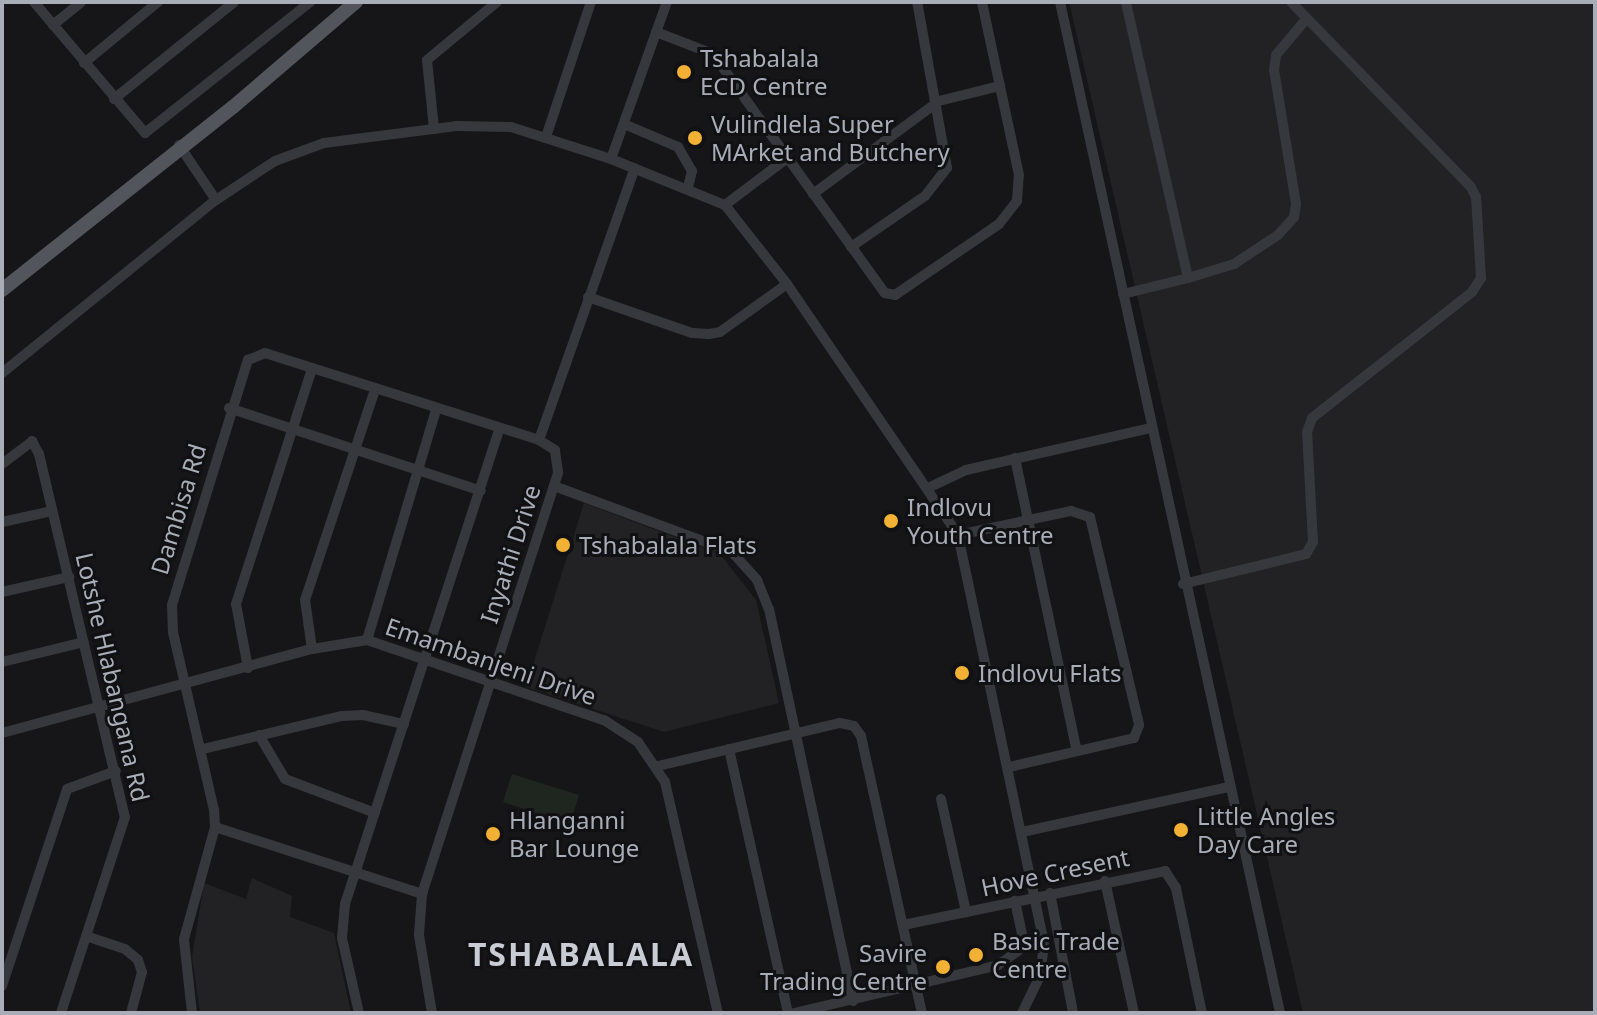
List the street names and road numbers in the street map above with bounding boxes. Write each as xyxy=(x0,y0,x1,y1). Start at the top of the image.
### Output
street label: Dambisa Rd xyxy=(144,440,212,578)
street label: Inyathi Drive xyxy=(474,481,546,627)
street label: Lotshe Hlabangana Rd xyxy=(70,550,156,804)
street label: Emambanjeni Drive xyxy=(382,611,600,711)
street label: Hove Cresent xyxy=(978,842,1132,902)

